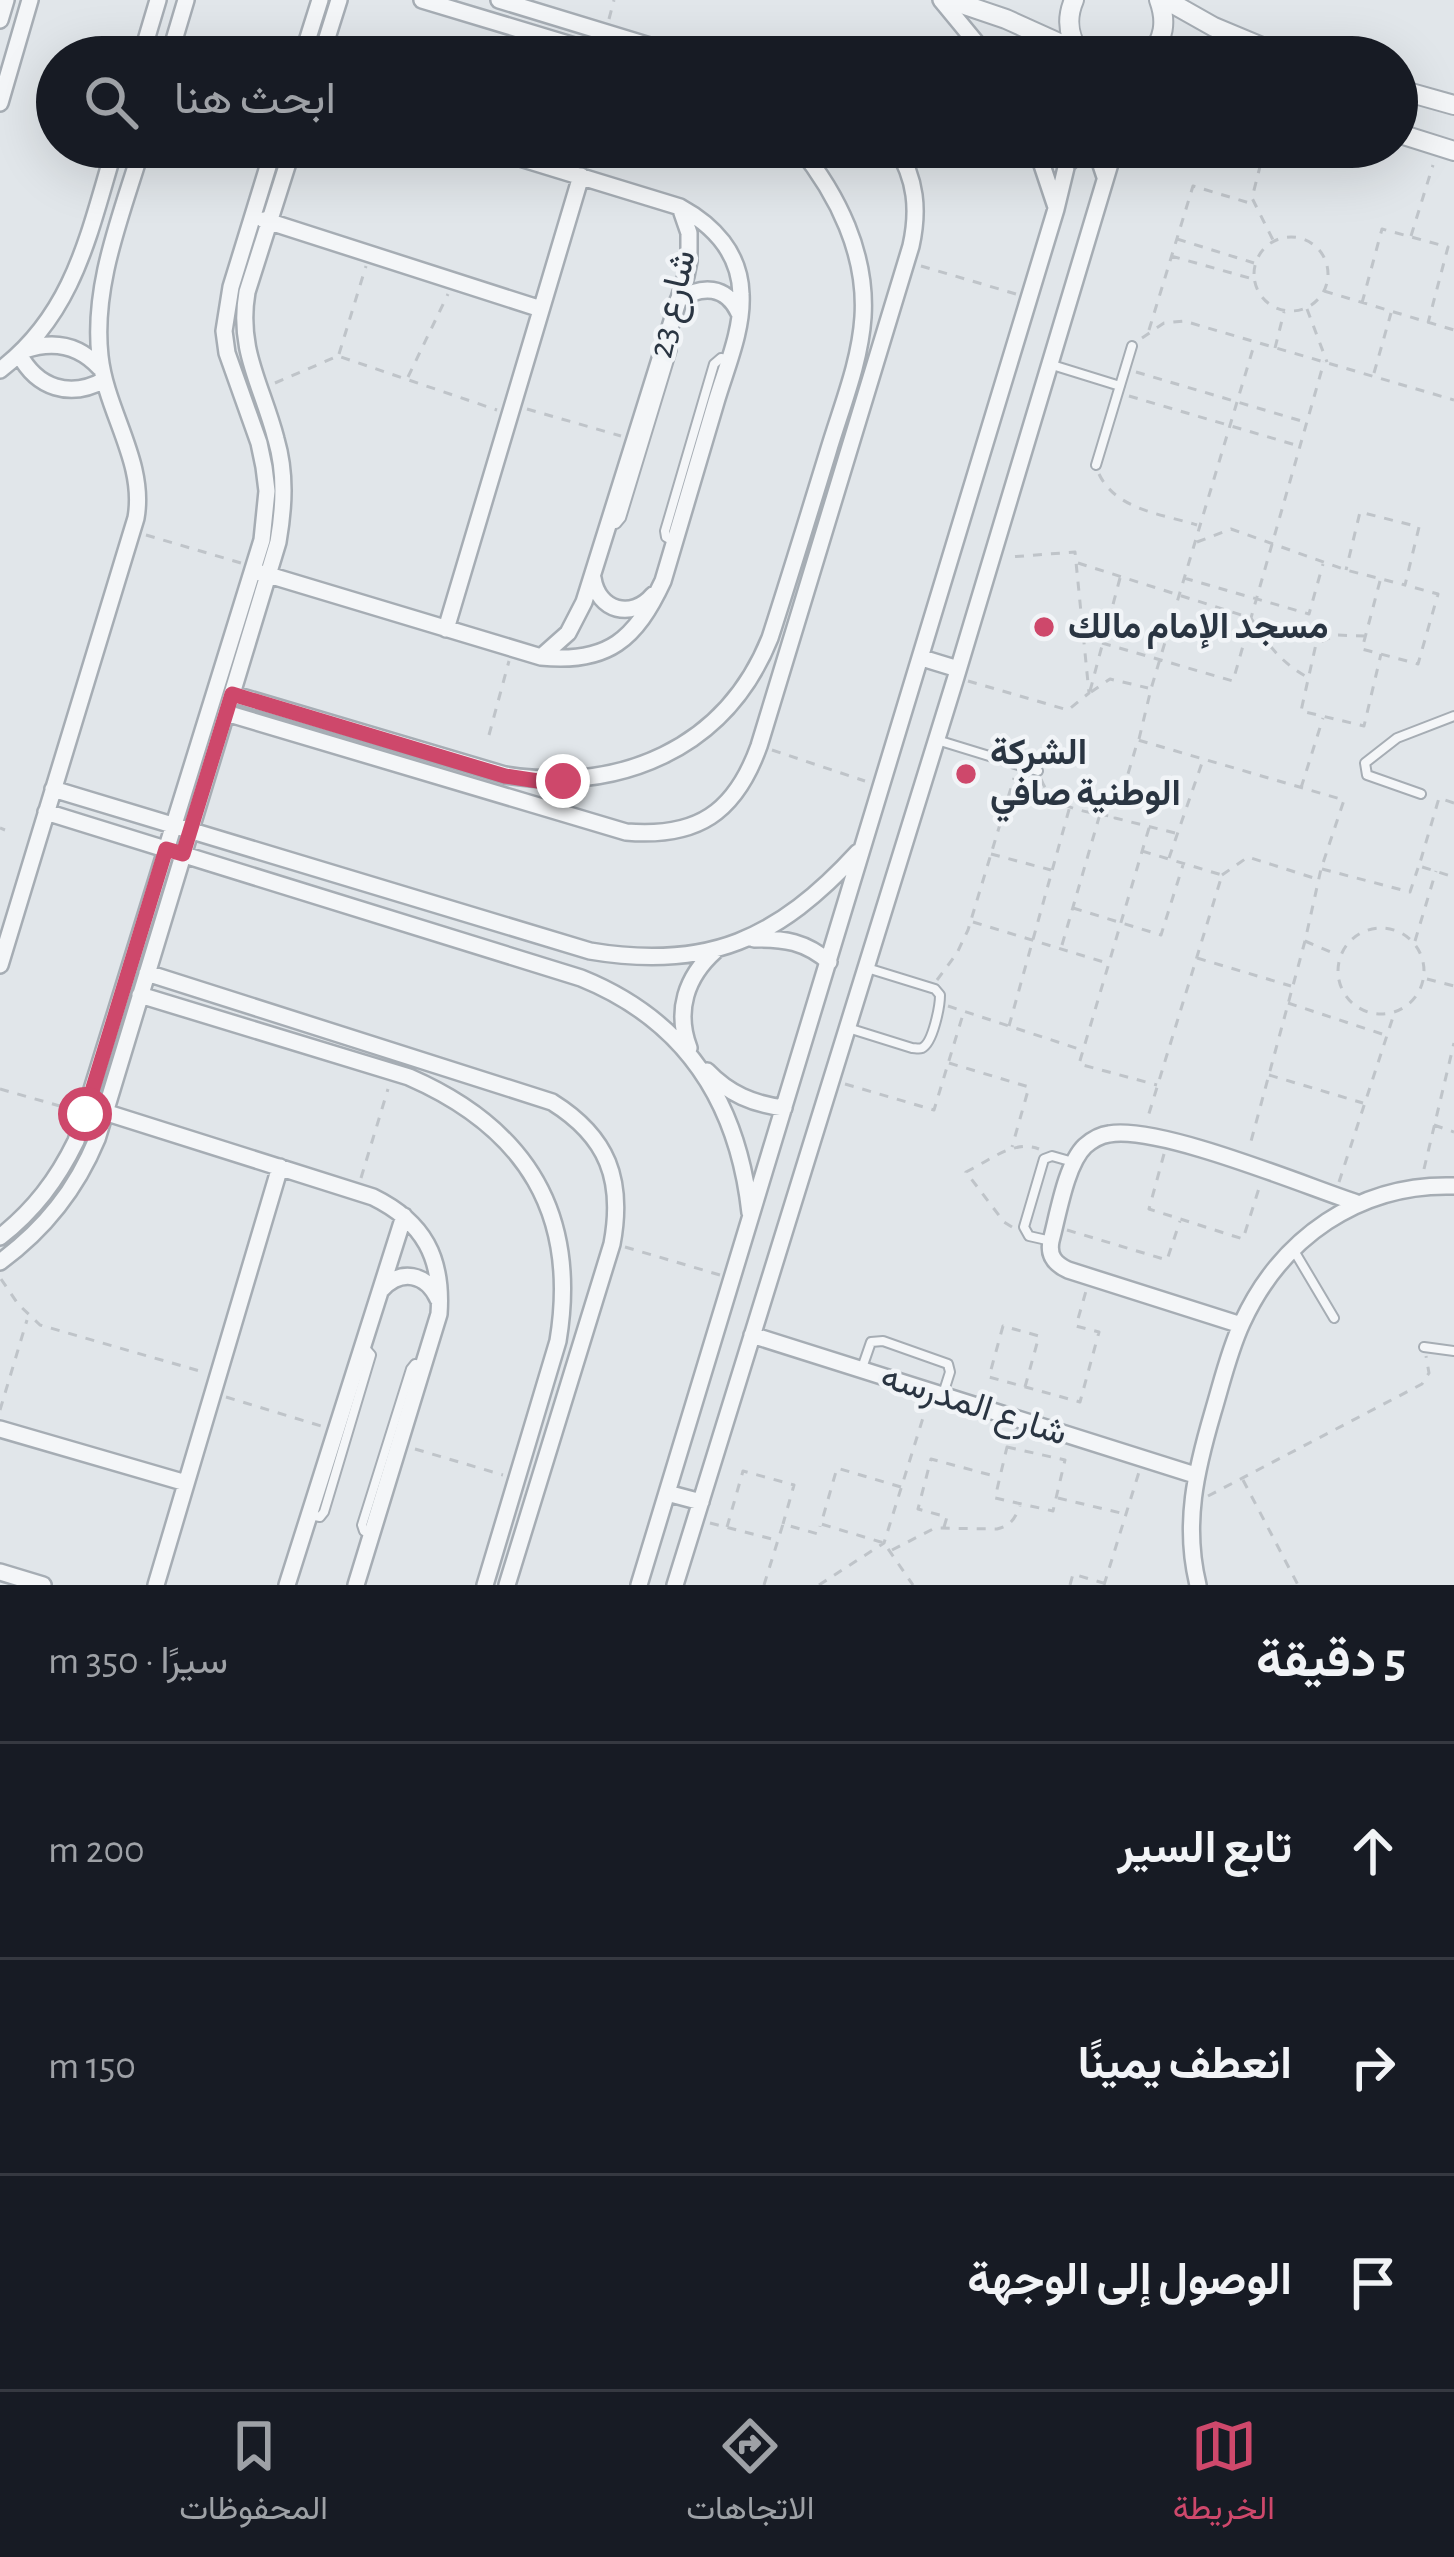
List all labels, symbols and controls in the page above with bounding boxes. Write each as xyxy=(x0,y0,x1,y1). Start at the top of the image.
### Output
search box xyxy=(36,36,1418,168)
icon: search xyxy=(78,69,144,135)
text: ابحث هنا xyxy=(174,77,336,122)
street label: شارع 23 xyxy=(642,247,707,363)
place label: مسجد الإمام مالك xyxy=(1068,609,1328,649)
marker: مسجد الإمام مالك xyxy=(1031,614,1057,640)
place label: الشركة الوطنية صافي xyxy=(990,735,1181,822)
route end xyxy=(536,754,590,808)
marker: الشركة الوطنية صافي xyxy=(953,761,979,787)
route start xyxy=(58,1087,112,1141)
street label: شارع المدرسه xyxy=(875,1358,1072,1457)
text: 5 دقيقة xyxy=(1256,1635,1406,1686)
text: سيرًا · 350 m xyxy=(48,1642,228,1681)
icon: ahead xyxy=(1340,1818,1406,1884)
text: تابع السير xyxy=(1117,1826,1292,1871)
text: 200 m xyxy=(48,1831,145,1870)
icon: right xyxy=(1340,2034,1406,2100)
text: انعطف يمينًا xyxy=(1078,2042,1292,2087)
text: 150 m xyxy=(48,2047,136,2086)
icon: arrive xyxy=(1340,2250,1406,2316)
text: الوصول إلى الوجهة xyxy=(967,2258,1292,2303)
tab: المحفوظات xyxy=(179,2413,328,2537)
tab: الاتجاهات xyxy=(686,2413,814,2537)
tab: الخريطة xyxy=(1173,2413,1275,2537)

